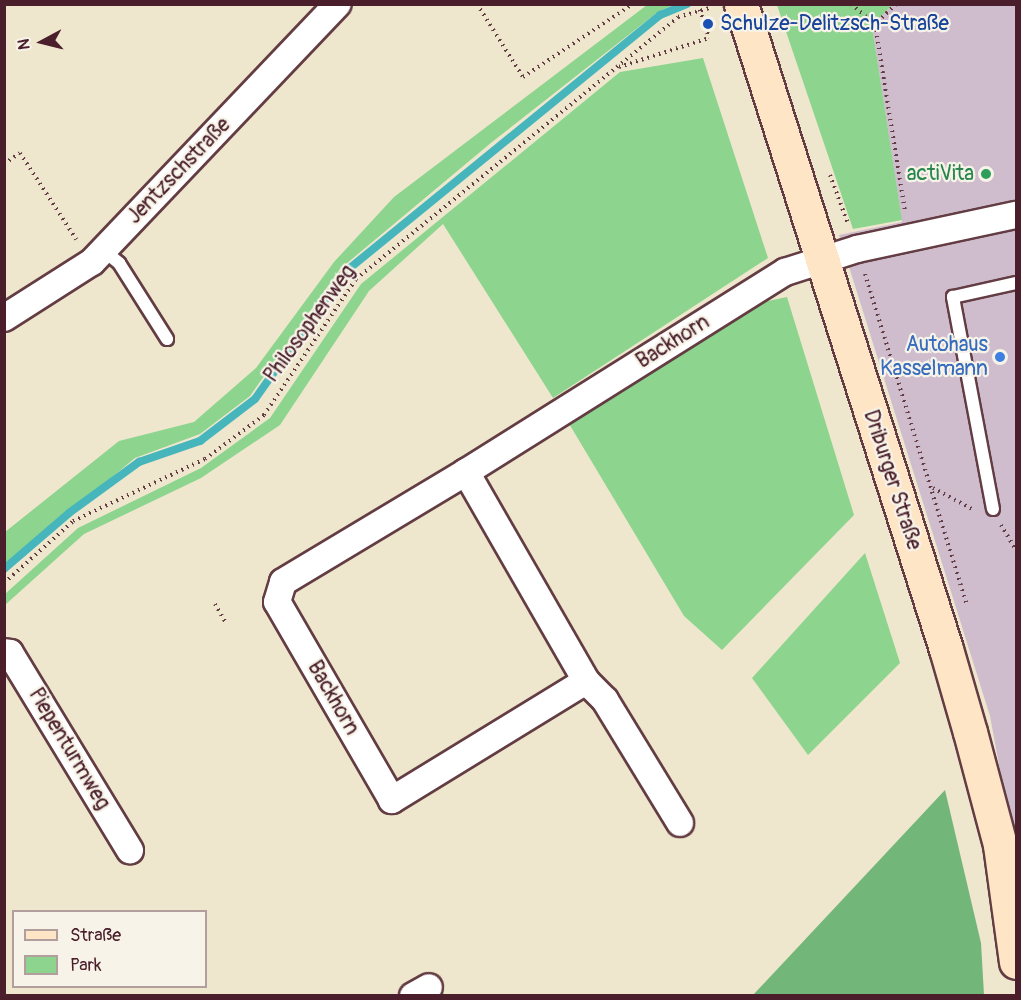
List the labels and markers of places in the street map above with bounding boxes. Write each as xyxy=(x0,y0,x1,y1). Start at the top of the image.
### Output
place label: Schulze-Delitzsch-Straße xyxy=(720,11,949,37)
marker: Schulze-Delitzsch-Straße xyxy=(701,17,715,31)
place label: actiVita xyxy=(907,161,974,187)
marker: actiVita xyxy=(979,167,993,181)
place label: Autohaus Kasselmann xyxy=(880,332,988,382)
marker: Autohaus Kasselmann xyxy=(993,350,1007,364)

